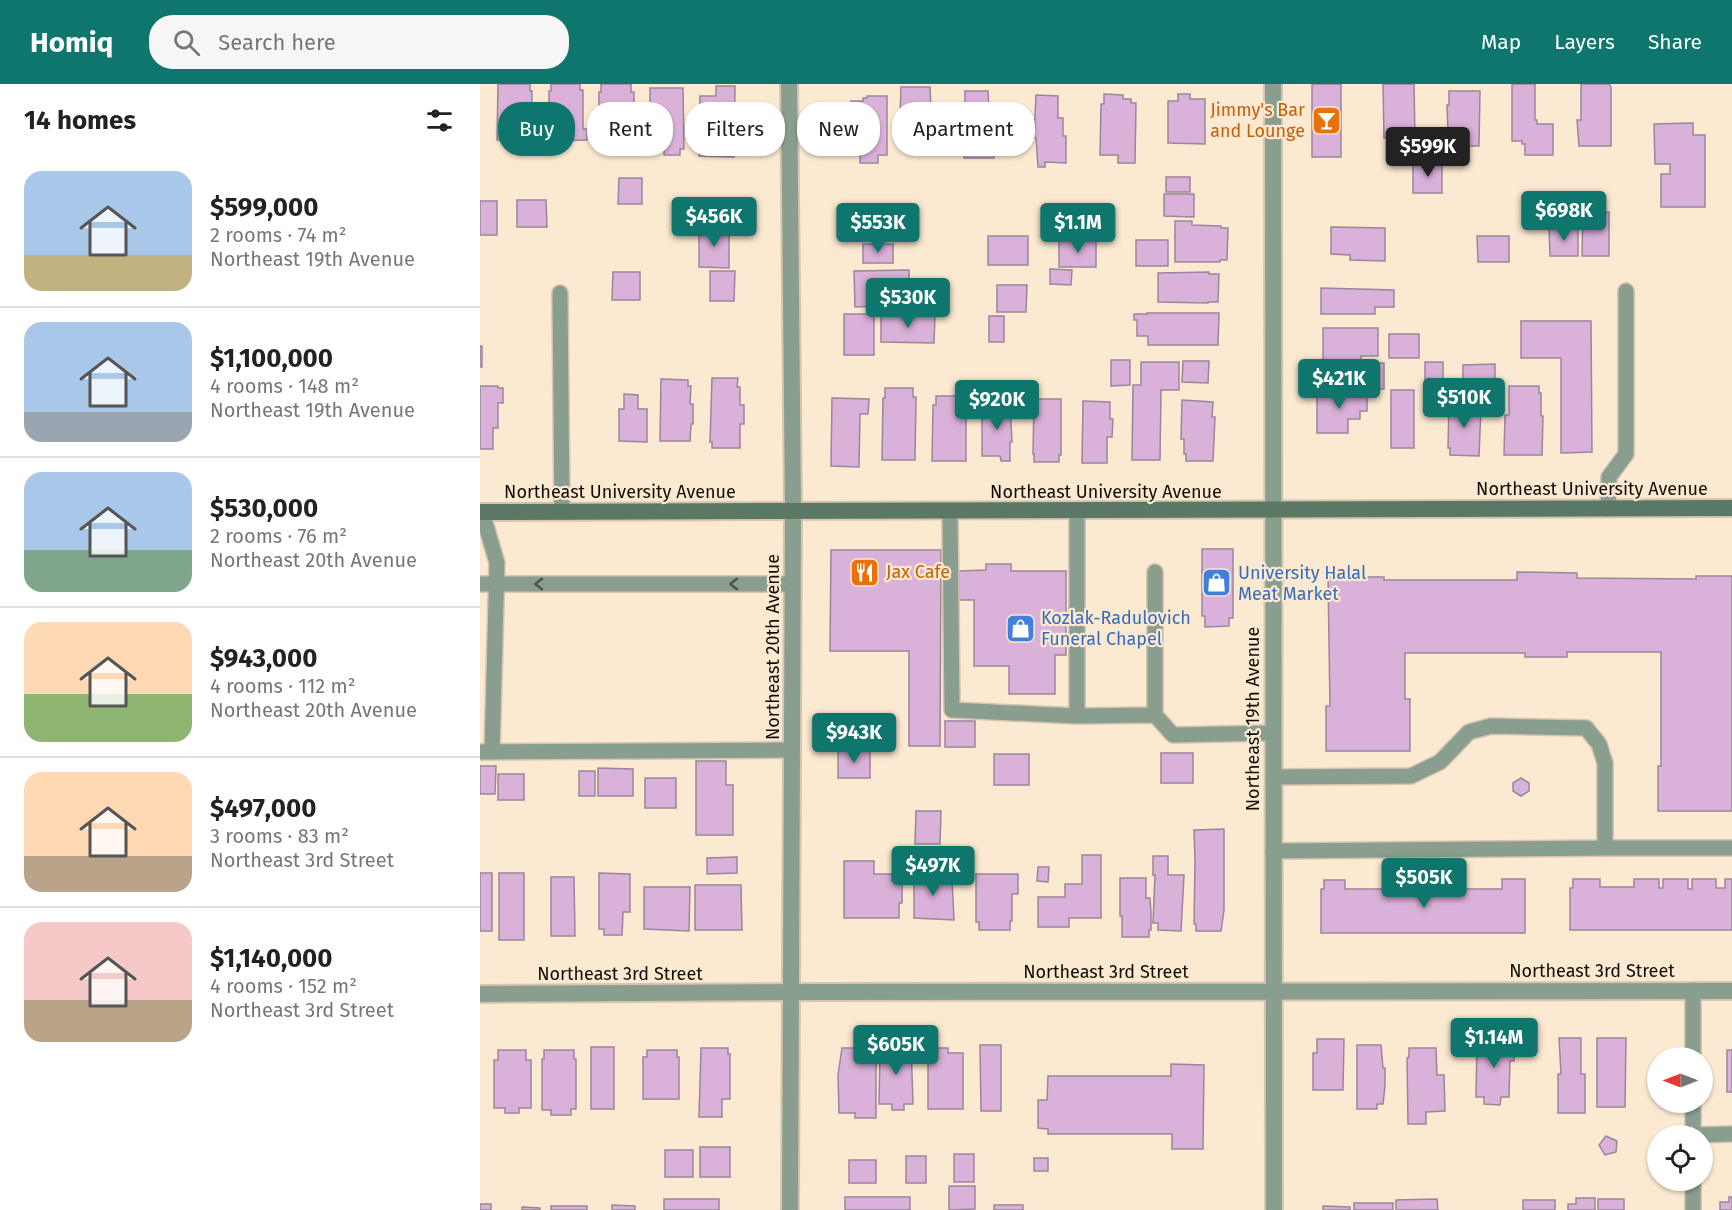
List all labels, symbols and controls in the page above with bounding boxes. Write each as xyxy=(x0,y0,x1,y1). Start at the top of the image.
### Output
search box xyxy=(149,15,569,69)
text: Homiq xyxy=(30,26,113,59)
icon: search xyxy=(170,26,203,59)
text: Search here xyxy=(218,29,336,56)
text: Map xyxy=(1481,29,1521,55)
text: Layers xyxy=(1554,29,1615,55)
text: Share xyxy=(1648,29,1702,55)
place label: Jimmy's Bar and Lounge xyxy=(1210,99,1305,142)
chip: Buy xyxy=(498,102,575,156)
chip: Rent xyxy=(587,102,673,156)
chip: Filters xyxy=(685,102,785,156)
chip: New xyxy=(797,102,880,156)
chip: Apartment xyxy=(892,102,1035,156)
icon: filters xyxy=(423,104,456,137)
bar icon: Jimmy's Bar and Lounge xyxy=(1310,104,1342,136)
text: 14 homes xyxy=(24,105,136,136)
pin: $599K xyxy=(1386,127,1470,178)
text: $599K xyxy=(1400,134,1456,158)
pin: $698K xyxy=(1522,191,1606,242)
text: $599,000 xyxy=(210,192,318,223)
icon: home xyxy=(72,195,144,267)
pin: $456K xyxy=(672,197,756,248)
text: $698K xyxy=(1535,198,1593,222)
pin: $553K xyxy=(836,203,920,254)
pin: $1.1M xyxy=(1036,203,1120,254)
text: $456K xyxy=(686,204,742,228)
text: $553K xyxy=(850,210,906,234)
text: $1.1M xyxy=(1054,210,1102,234)
text: 2 rooms · 74 m² xyxy=(210,223,347,247)
text: Northeast 19th Avenue xyxy=(210,247,415,271)
pin: $530K xyxy=(866,278,950,329)
text: $530K xyxy=(880,285,936,309)
text: $1,100,000 xyxy=(210,343,333,374)
icon: home xyxy=(72,346,144,418)
pin: $421K xyxy=(1297,359,1381,410)
text: $421K xyxy=(1312,366,1366,390)
text: 4 rooms · 148 m² xyxy=(210,374,359,398)
pin: $510K xyxy=(1422,378,1506,429)
pin: $920K xyxy=(955,380,1039,431)
text: $510K xyxy=(1437,385,1491,409)
text: $920K xyxy=(969,387,1025,411)
text: Northeast 19th Avenue xyxy=(210,398,415,422)
street label: Northeast University Avenue xyxy=(1476,478,1708,500)
street label: Northeast University Avenue xyxy=(504,481,736,503)
street label: Northeast University Avenue xyxy=(990,481,1222,503)
text: $530,000 xyxy=(210,493,318,524)
icon: home xyxy=(72,496,144,568)
text: 2 rooms · 76 m² xyxy=(210,524,347,548)
text: Northeast 20th Avenue xyxy=(210,548,417,572)
street label: Northeast 20th Avenue xyxy=(762,554,784,740)
restaurant icon: Jax Cafe xyxy=(849,556,881,588)
place label: Jax Cafe xyxy=(886,561,950,583)
place label: University Halal Meat Market xyxy=(1238,562,1366,605)
shop icon: University Halal Meat Market xyxy=(1201,567,1233,599)
one-way arrow xyxy=(535,578,544,590)
one-way arrow xyxy=(730,578,739,590)
place label: Kozlak-Radulovich Funeral Chapel xyxy=(1041,607,1191,650)
shop icon: Kozlak-Radulovich Funeral Chapel xyxy=(1004,612,1036,644)
street label: Northeast 19th Avenue xyxy=(1242,627,1264,811)
text: $943,000 xyxy=(210,643,317,674)
icon: home xyxy=(72,646,144,718)
text: 4 rooms · 112 m² xyxy=(210,674,356,698)
text: Northeast 20th Avenue xyxy=(210,698,417,722)
pin: $943K xyxy=(812,713,896,764)
text: $943K xyxy=(826,720,882,744)
text: $497,000 xyxy=(210,793,316,824)
icon: home xyxy=(72,796,144,868)
text: 3 rooms · 83 m² xyxy=(210,824,349,848)
pin: $497K xyxy=(891,846,975,897)
text: Northeast 3rd Street xyxy=(210,848,394,872)
text: $497K xyxy=(906,853,960,877)
pin: $505K xyxy=(1382,858,1466,909)
text: $505K xyxy=(1396,865,1452,889)
text: $1,140,000 xyxy=(210,943,333,974)
icon: home xyxy=(72,946,144,1018)
street label: Northeast 3rd Street xyxy=(1509,960,1675,982)
street label: Northeast 3rd Street xyxy=(1023,961,1189,983)
street label: Northeast 3rd Street xyxy=(537,963,703,985)
text: 4 rooms · 152 m² xyxy=(210,974,357,998)
text: Northeast 3rd Street xyxy=(210,998,394,1022)
pin: $1.14M xyxy=(1445,1018,1543,1069)
pin: $605K xyxy=(854,1025,938,1076)
text: $1.14M xyxy=(1465,1025,1523,1049)
text: $605K xyxy=(867,1032,925,1056)
north arrow xyxy=(1647,1047,1713,1113)
map controls xyxy=(1647,1047,1713,1191)
button: locate xyxy=(1647,1125,1713,1191)

